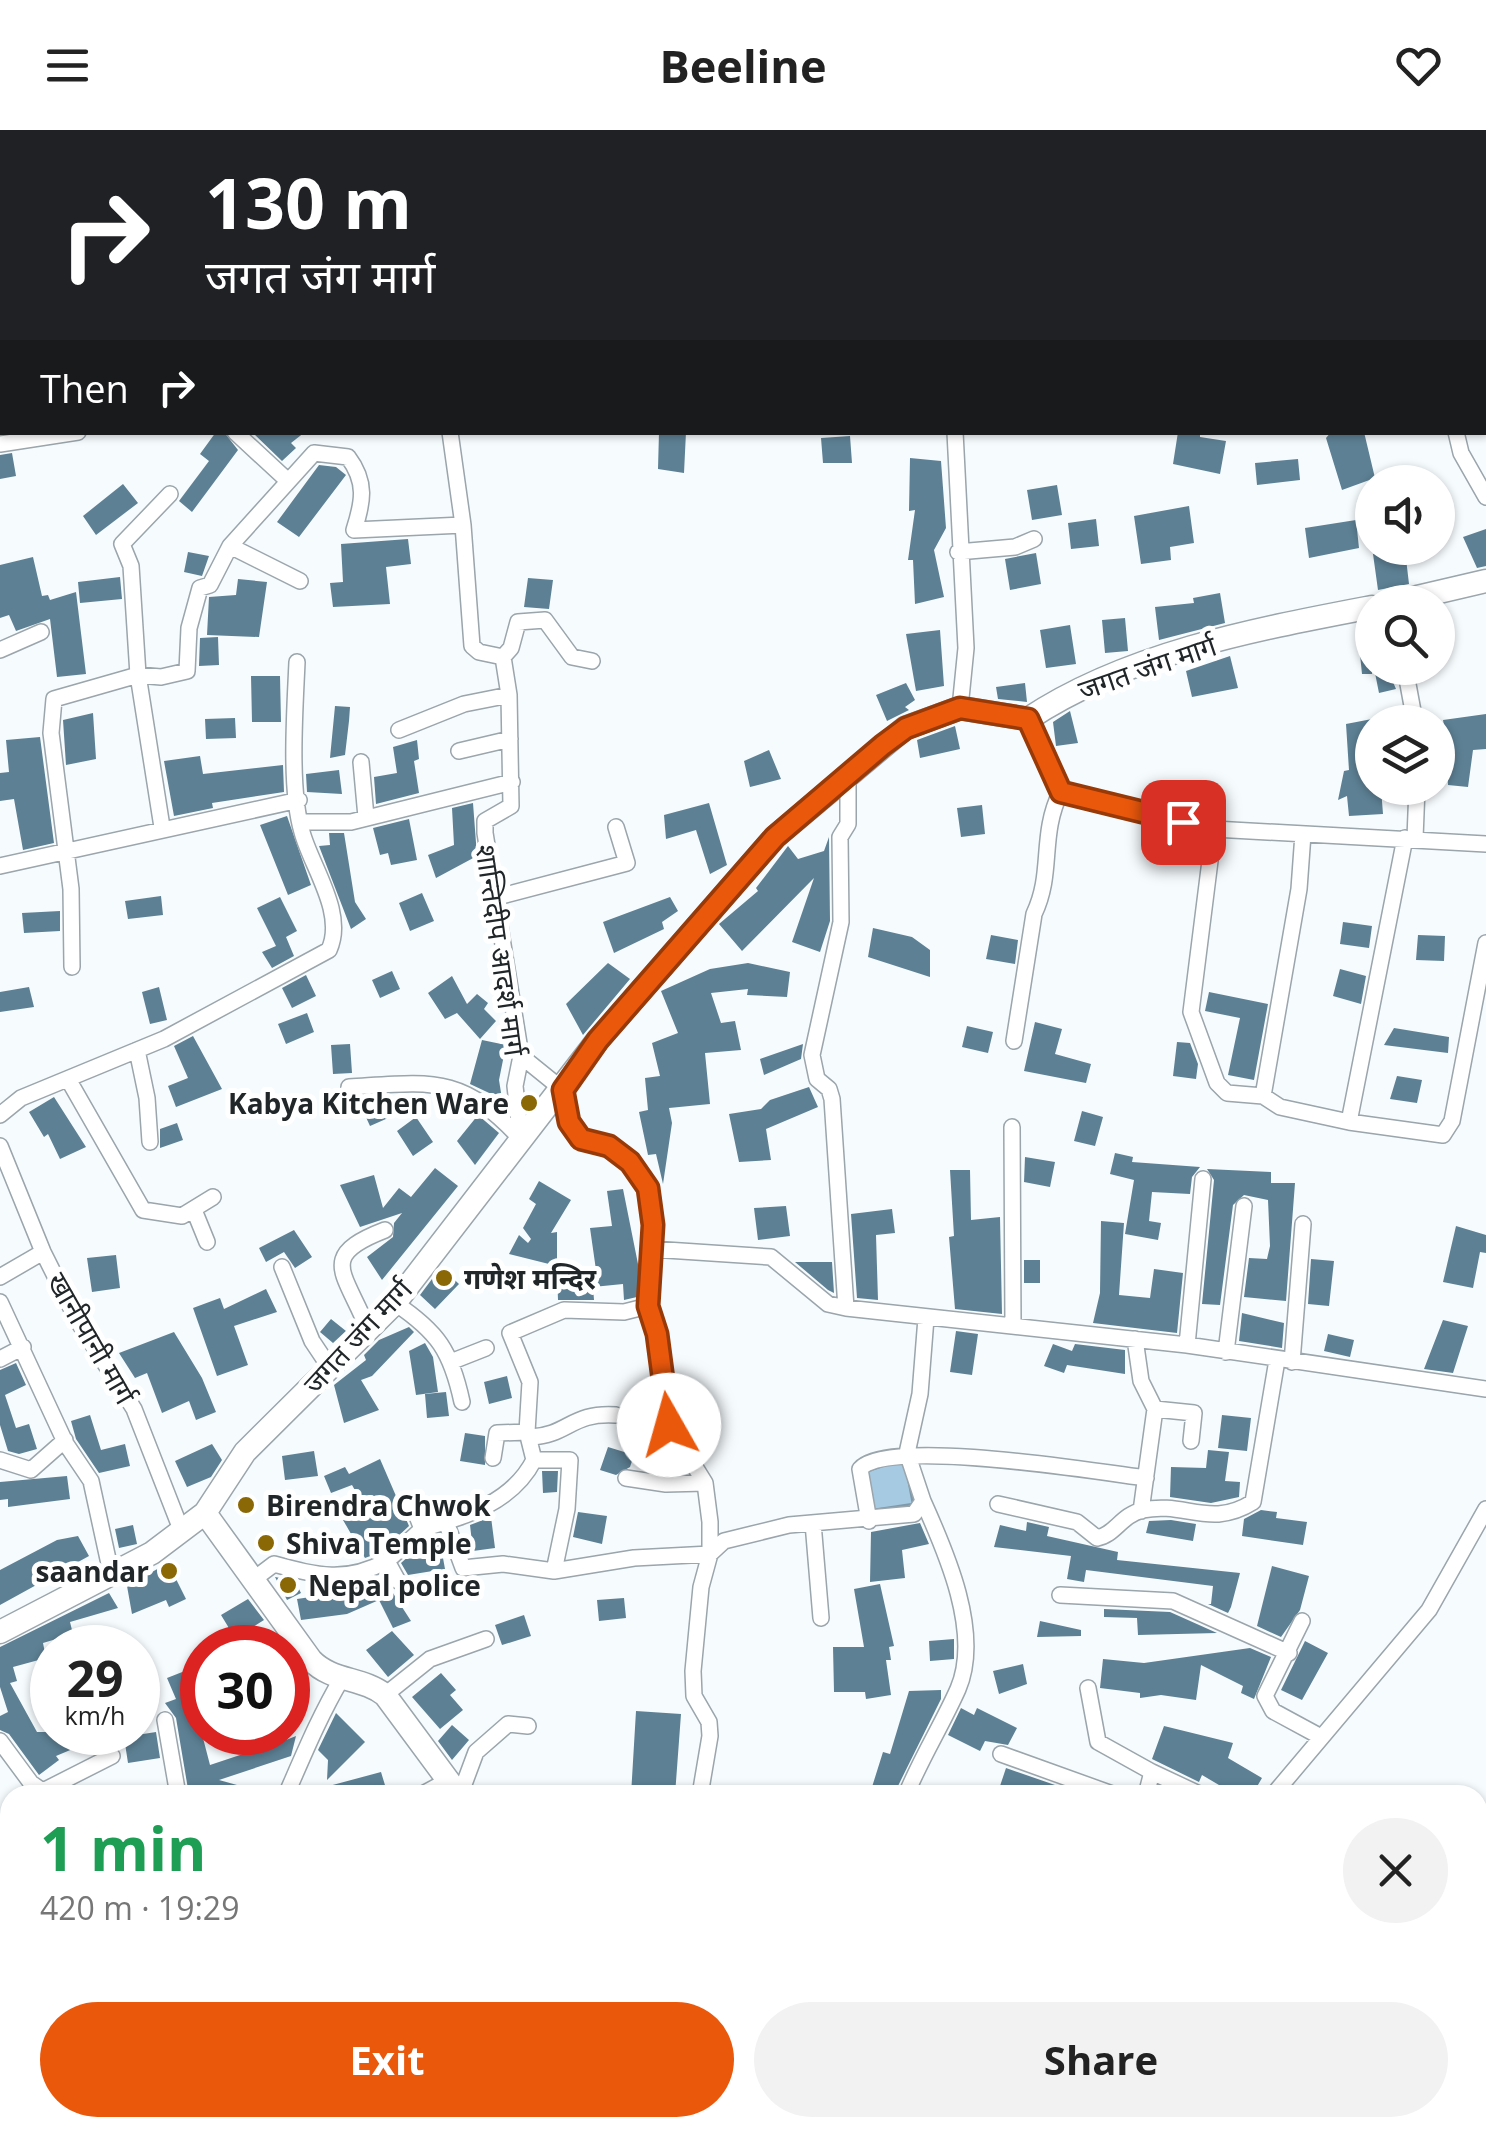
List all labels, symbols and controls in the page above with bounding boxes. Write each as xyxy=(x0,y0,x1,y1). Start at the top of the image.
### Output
text: Beeline xyxy=(659,35,827,96)
icon: menu xyxy=(40,38,95,93)
icon: heart xyxy=(1391,38,1446,93)
text: 130 m xyxy=(205,154,412,250)
icon: right xyxy=(40,170,170,300)
text: जगत जंग मार्ग xyxy=(205,245,435,306)
icon: right xyxy=(149,360,204,415)
text: Then xyxy=(40,362,129,414)
map controls xyxy=(1355,465,1455,805)
button: sound xyxy=(1355,465,1455,565)
button: search xyxy=(1355,585,1455,685)
street label: जगत जंग मार्ग xyxy=(1073,625,1222,708)
button: layers xyxy=(1355,705,1455,805)
pin xyxy=(1141,780,1226,865)
icon: arrive xyxy=(1156,795,1211,850)
street label: शान्तिदीप आदर्श मार्ग xyxy=(467,842,535,1059)
place label: Kabya Kitchen Ware xyxy=(228,1084,509,1122)
marker: Kabya Kitchen Ware xyxy=(518,1092,540,1114)
place label: गणेश मन्दिर xyxy=(464,1259,597,1297)
street label: खानीपानी मार्ग xyxy=(39,1265,146,1412)
marker: गणेश मन्दिर xyxy=(433,1267,455,1289)
street label: जगत जंग मार्ग xyxy=(294,1270,421,1401)
position arrow xyxy=(617,1373,721,1477)
place label: Birendra Chwok xyxy=(266,1486,491,1524)
marker: Birendra Chwok xyxy=(235,1494,257,1516)
place label: Shiva Temple xyxy=(286,1524,472,1562)
marker: Shiva Temple xyxy=(255,1532,277,1554)
place label: saandar xyxy=(36,1552,149,1590)
marker: saandar xyxy=(158,1560,180,1582)
place label: Nepal police xyxy=(308,1566,481,1604)
marker: Nepal police xyxy=(277,1574,299,1596)
speed limit sign: 30 xyxy=(180,1625,310,1755)
text: 29 xyxy=(66,1644,124,1712)
text: km/h xyxy=(65,1698,125,1732)
text: 1 min xyxy=(40,1807,207,1889)
button: close xyxy=(1343,1818,1448,1923)
text: 420 m · 19:29 xyxy=(40,1886,239,1929)
button: Exit xyxy=(40,2002,734,2117)
button: Share xyxy=(754,2002,1448,2117)

